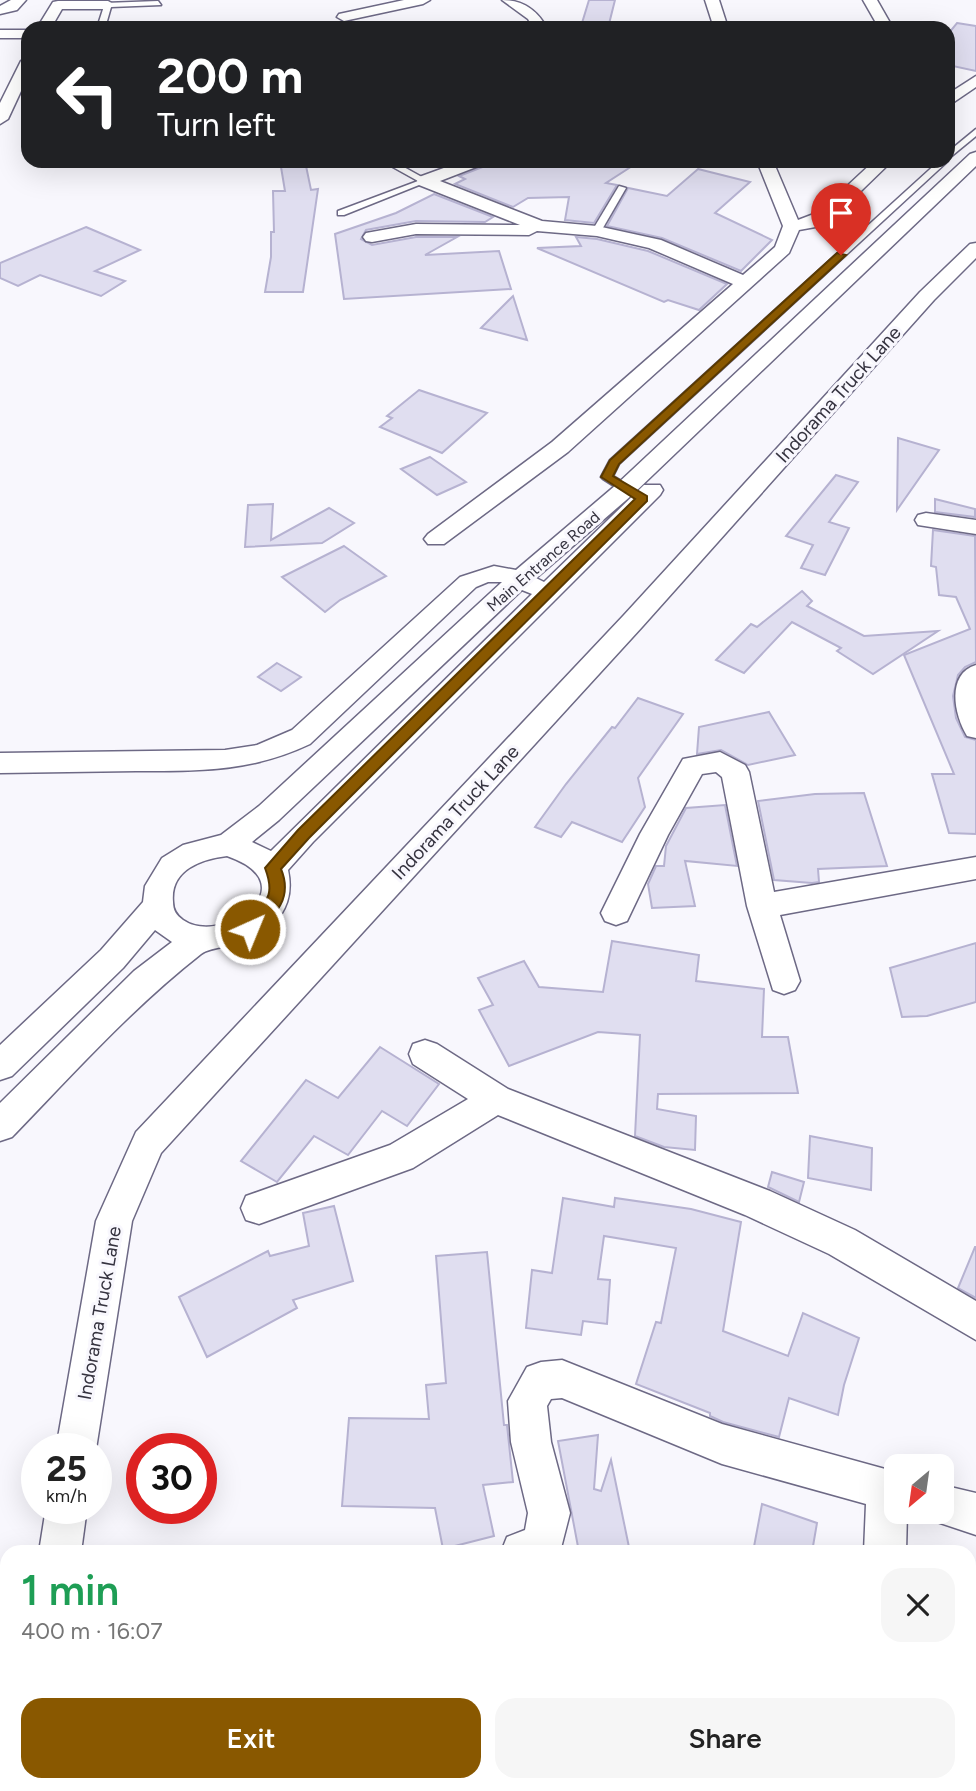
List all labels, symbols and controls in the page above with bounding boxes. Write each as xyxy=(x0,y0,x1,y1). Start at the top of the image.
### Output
text: 200 m xyxy=(157,46,303,105)
icon: left xyxy=(42,49,133,140)
text: Turn left xyxy=(157,106,276,144)
pin xyxy=(811,183,871,255)
icon: arrive xyxy=(822,194,860,232)
street label: Indorama Truck Lane xyxy=(771,321,906,467)
street label: Main Entrance Road xyxy=(483,507,604,616)
street label: Indorama Truck Lane xyxy=(387,740,524,885)
position arrow xyxy=(213,892,287,966)
street label: Indorama Truck Lane xyxy=(73,1224,126,1402)
speed limit sign: 30 xyxy=(126,1433,217,1524)
text: 25 xyxy=(46,1448,87,1490)
north arrow xyxy=(884,1454,954,1524)
map controls xyxy=(884,1454,954,1524)
text: km/h xyxy=(46,1485,87,1507)
text: 1 min xyxy=(21,1565,119,1616)
button: close xyxy=(881,1568,955,1642)
text: 400 m · 16:07 xyxy=(21,1617,163,1645)
button: Exit xyxy=(21,1698,481,1778)
button: Share xyxy=(495,1698,955,1778)

